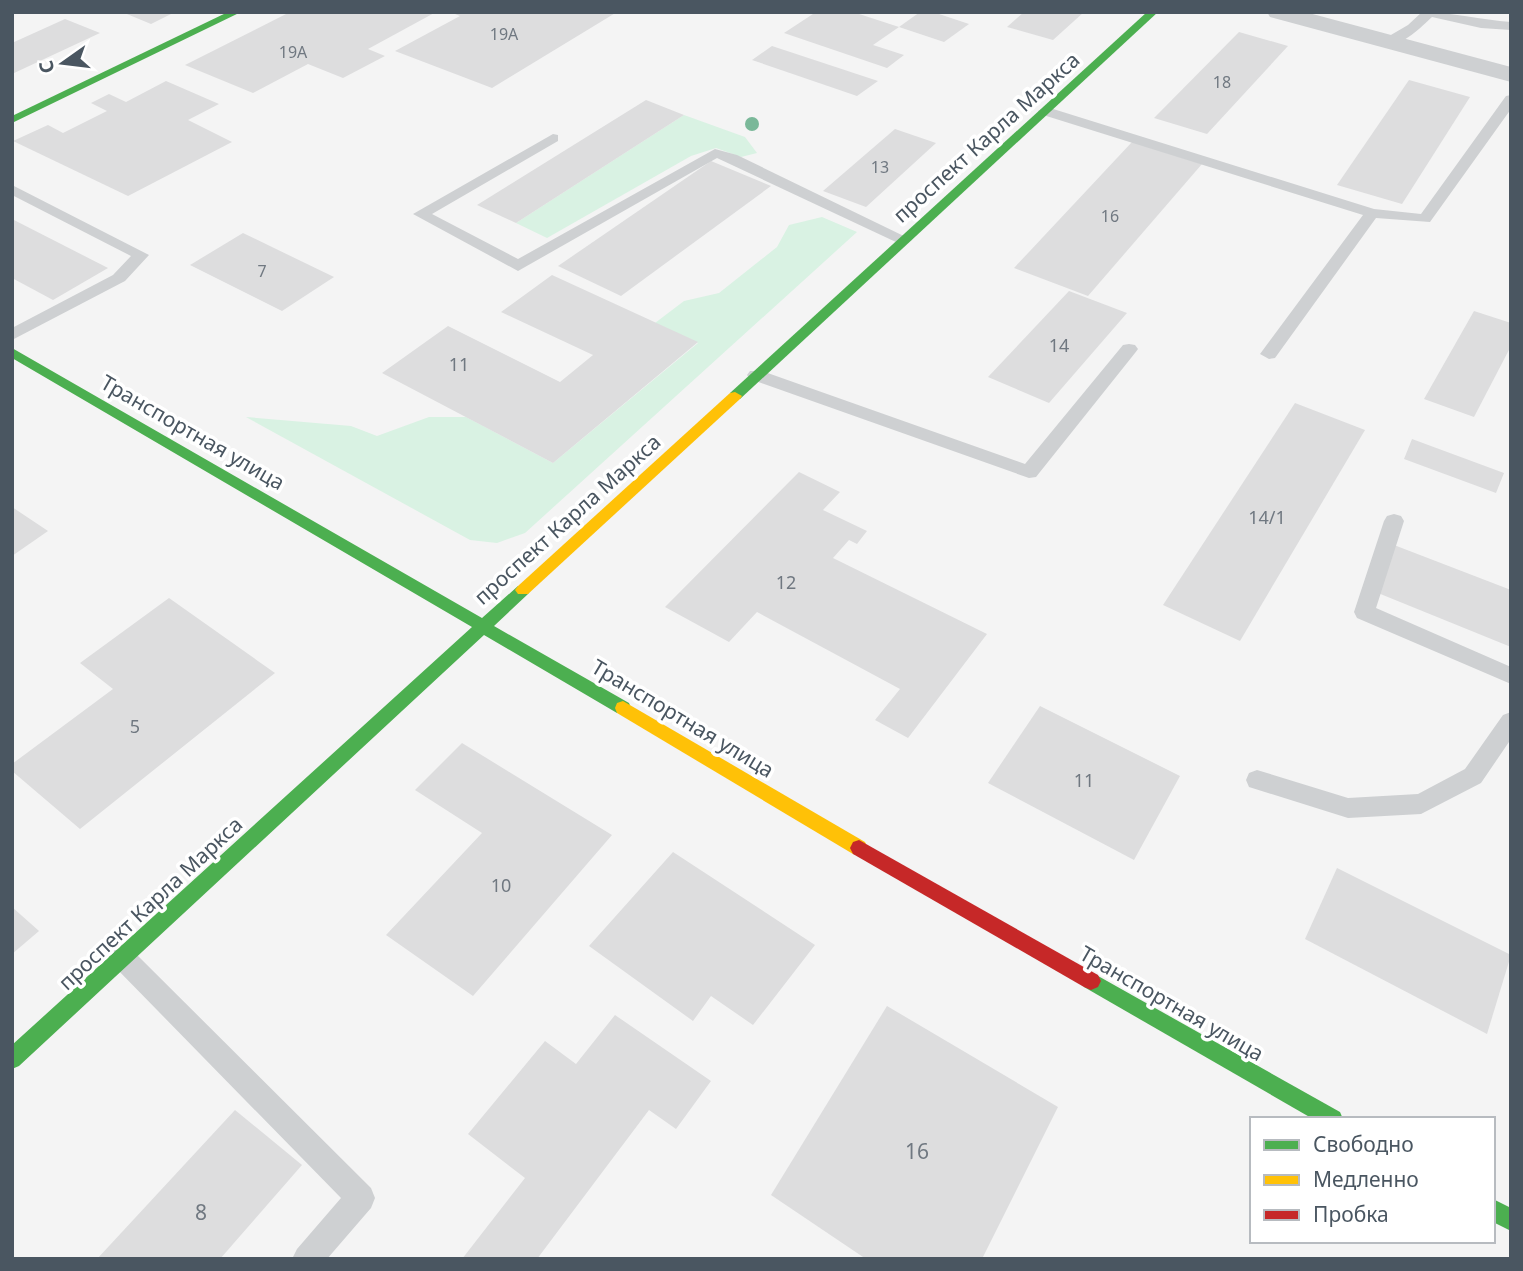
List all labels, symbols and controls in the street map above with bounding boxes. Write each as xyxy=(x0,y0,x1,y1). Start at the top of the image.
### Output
house number: 19А xyxy=(490,23,519,45)
north arrow xyxy=(28,28,98,98)
house number: 19А xyxy=(279,41,308,63)
street label: проспект Карла Маркса xyxy=(887,46,1085,228)
text: С xyxy=(32,58,61,76)
house number: 18 xyxy=(1213,71,1231,93)
house number: 13 xyxy=(871,156,889,178)
house number: 16 xyxy=(1101,205,1119,227)
house number: 7 xyxy=(257,260,267,282)
house number: 14 xyxy=(1049,333,1069,357)
house number: 11 xyxy=(449,352,469,376)
street label: Транспортная улица xyxy=(96,368,290,496)
street label: проспект Карла Маркса xyxy=(468,428,666,610)
house number: 14/1 xyxy=(1248,505,1286,529)
house number: 12 xyxy=(776,570,796,594)
street label: Транспортная улица xyxy=(587,652,779,784)
house number: 5 xyxy=(130,714,140,738)
house number: 11 xyxy=(1074,768,1094,792)
street label: проспект Карла Маркса xyxy=(52,810,248,996)
house number: 10 xyxy=(491,873,511,897)
street label: Транспортная улица xyxy=(1075,939,1269,1067)
legend xyxy=(1250,1117,1495,1243)
text: Свободно xyxy=(1313,1130,1414,1158)
house number: 16 xyxy=(905,1137,929,1165)
text: Медленно xyxy=(1313,1165,1419,1193)
house number: 8 xyxy=(195,1198,207,1226)
text: Пробка xyxy=(1313,1200,1389,1228)

